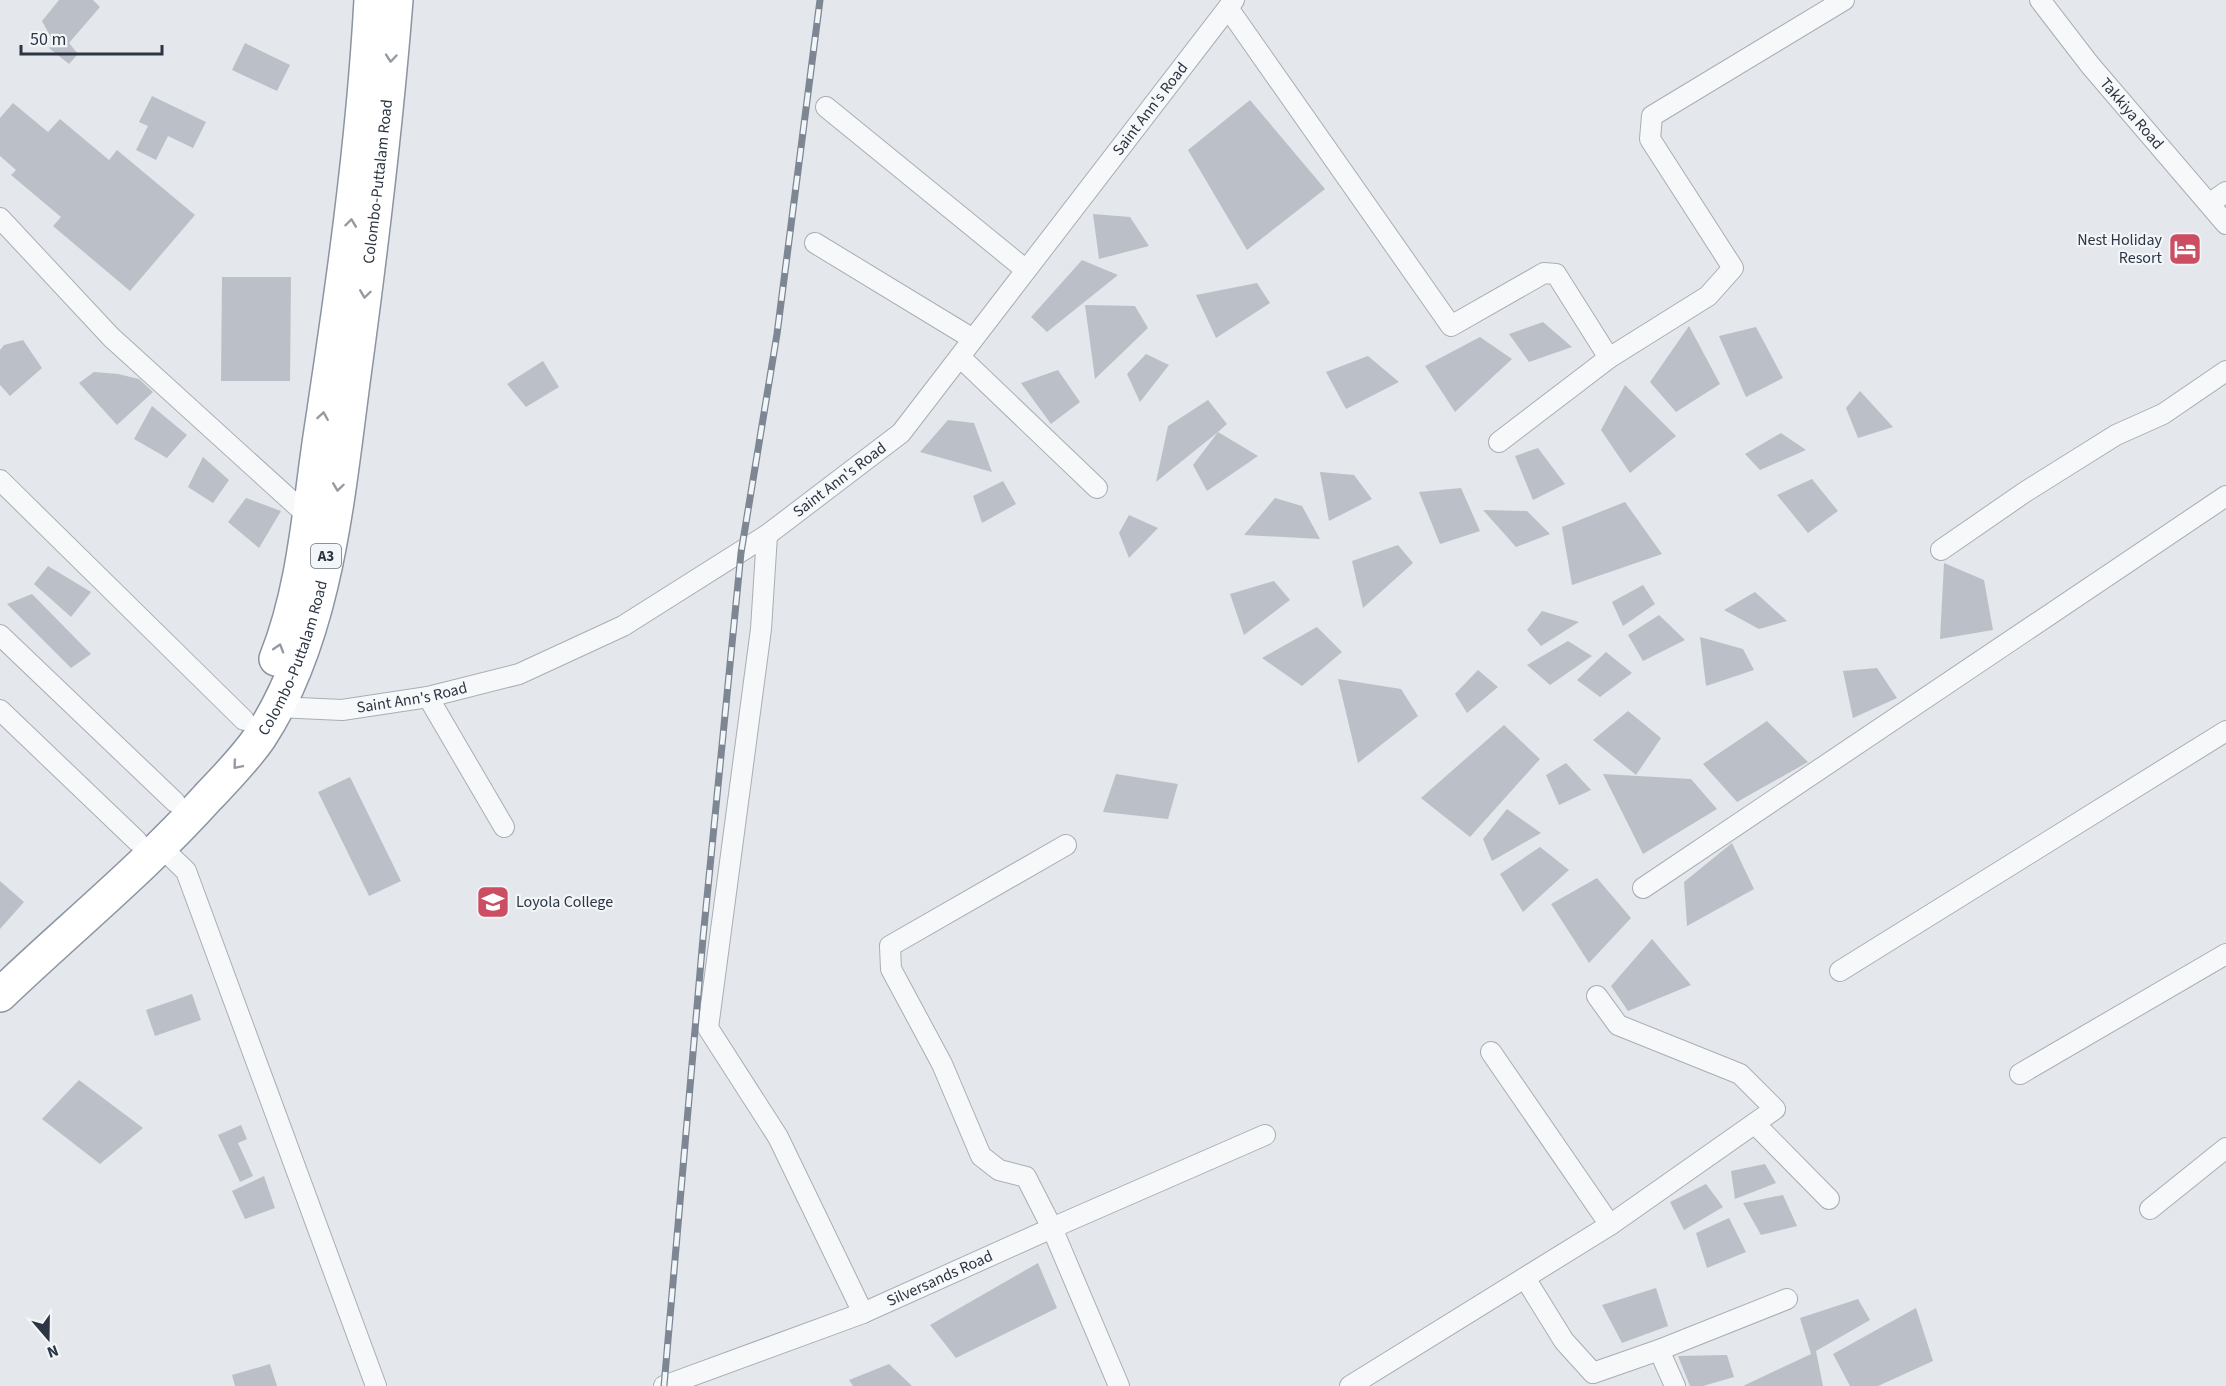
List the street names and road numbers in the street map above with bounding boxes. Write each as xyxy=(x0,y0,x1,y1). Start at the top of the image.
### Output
street label: Saint Ann's Road xyxy=(1107,58,1193,160)
street label: Takkiya Road xyxy=(2095,73,2169,154)
street label: Colombo-Puttalam Road xyxy=(358,98,398,265)
street label: Saint Ann's Road xyxy=(788,437,891,522)
road number: A3 xyxy=(311,544,341,568)
street label: Colombo-Puttalam Road xyxy=(253,578,333,740)
street label: Saint Ann's Road xyxy=(355,677,470,719)
street label: Silversands Road xyxy=(883,1245,996,1312)

